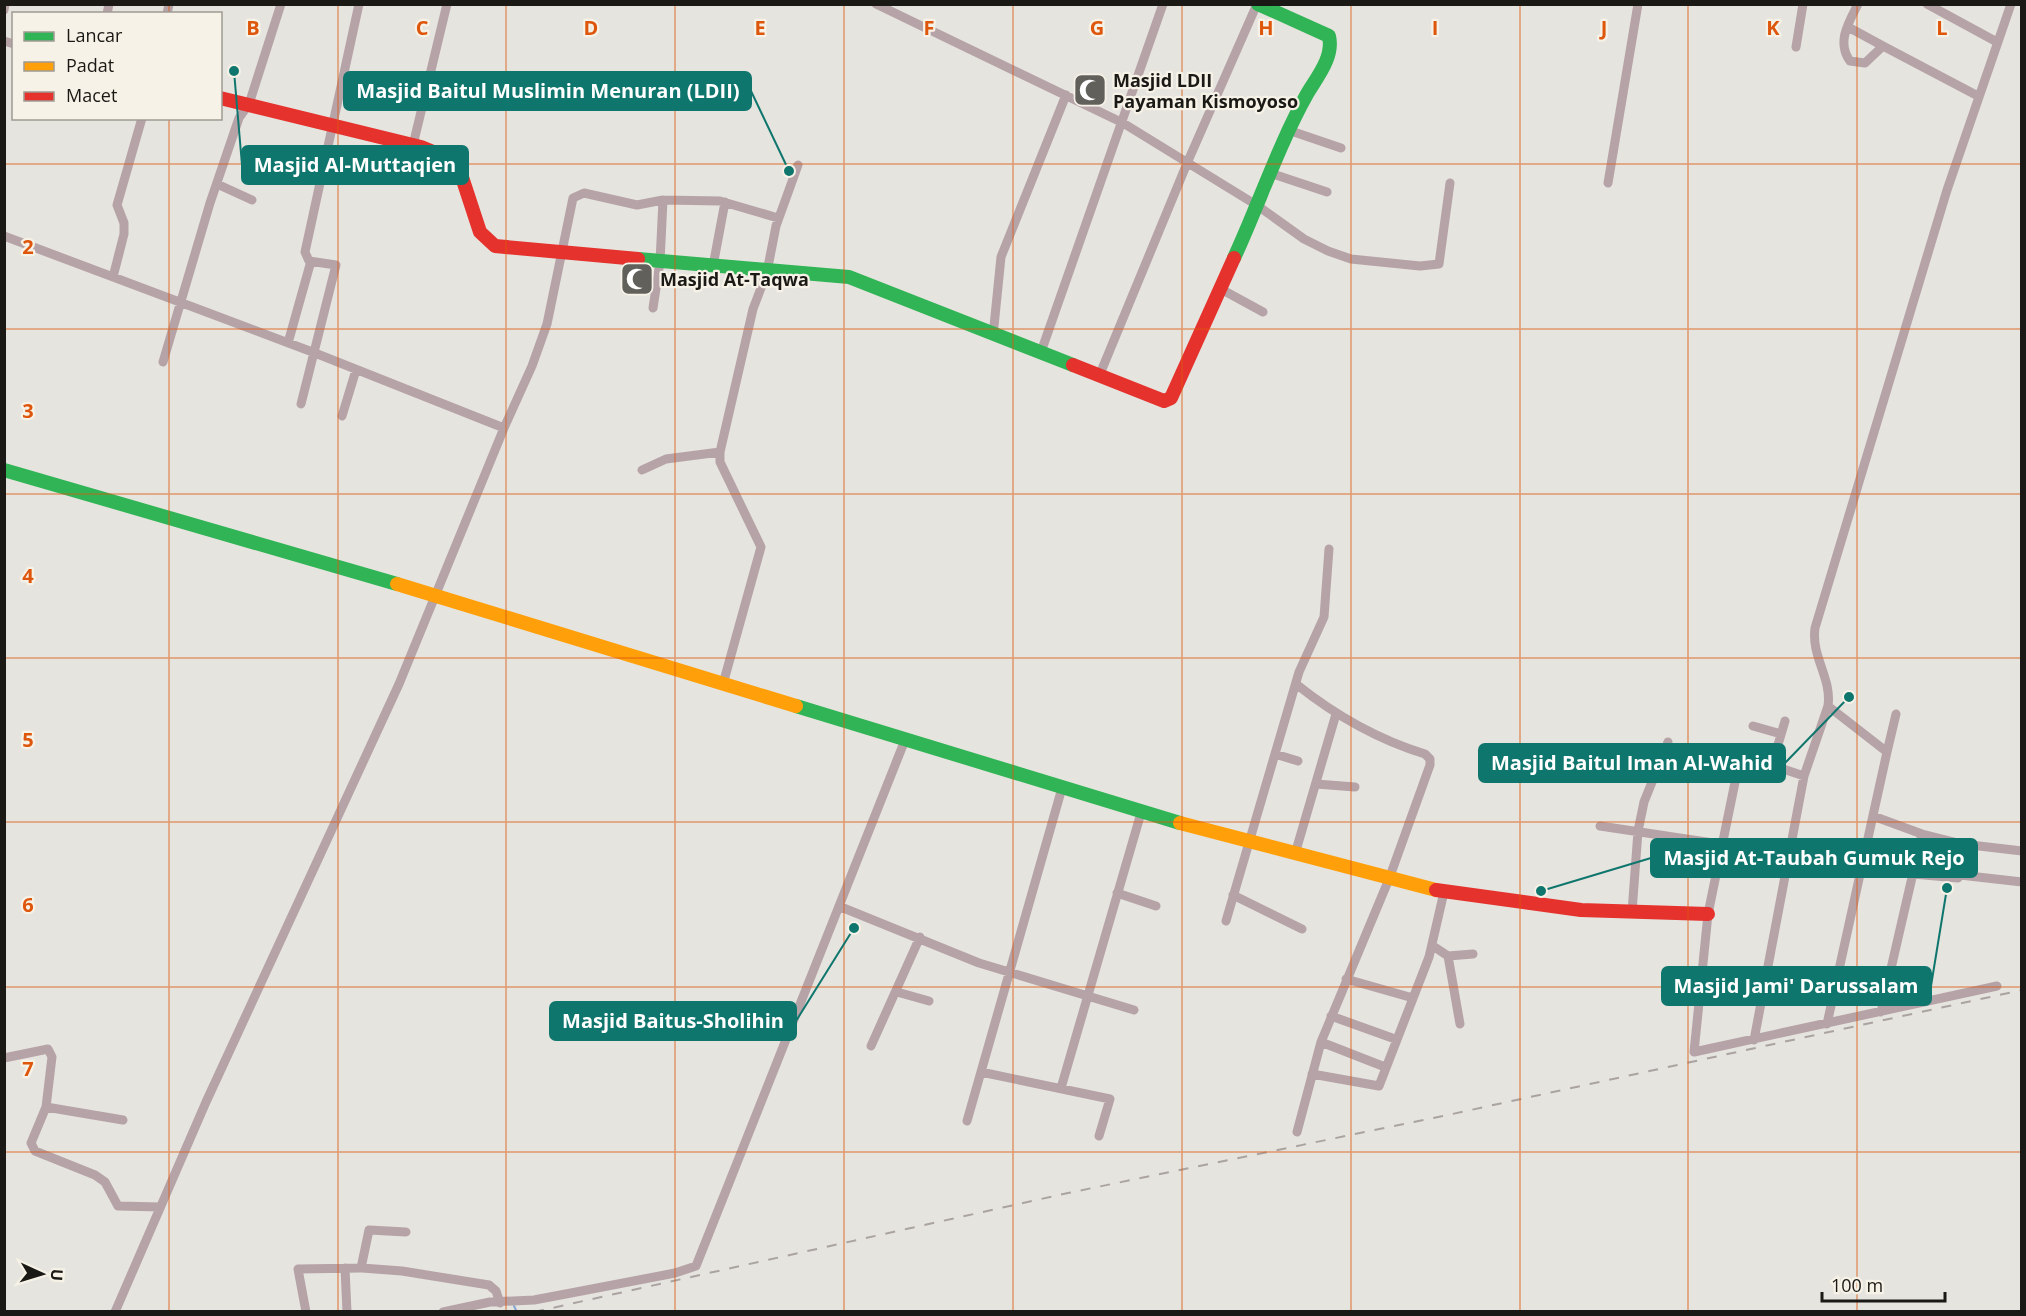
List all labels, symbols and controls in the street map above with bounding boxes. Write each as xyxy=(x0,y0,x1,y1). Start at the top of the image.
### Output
legend xyxy=(12,12,222,120)
text: B xyxy=(246,14,260,41)
text: C xyxy=(416,14,429,41)
text: D xyxy=(584,14,598,41)
text: E xyxy=(754,14,766,41)
text: F xyxy=(924,14,934,41)
text: G xyxy=(1090,14,1104,41)
text: H xyxy=(1258,14,1274,41)
text: I xyxy=(1432,14,1438,41)
text: J xyxy=(1599,14,1607,41)
text: K xyxy=(1766,14,1780,41)
text: L xyxy=(1936,14,1948,41)
text: Lancar xyxy=(66,23,123,47)
text: Padat xyxy=(66,53,114,77)
place label: Masjid LDII Payaman Kismoyoso xyxy=(1113,68,1298,113)
callout: Masjid Baitul Muslimin Menuran (LDII) xyxy=(344,72,751,110)
mosque icon: Masjid LDII Payaman Kismoyoso xyxy=(1072,72,1108,108)
text: Masjid Baitul Muslimin Menuran (LDII) xyxy=(356,77,740,104)
text: Macet xyxy=(66,83,117,107)
callout: Masjid Al-Muttaqien xyxy=(242,146,468,184)
text: Masjid Al-Muttaqien xyxy=(254,151,456,178)
text: 2 xyxy=(22,233,34,260)
mosque icon: Masjid At-Taqwa xyxy=(619,261,655,297)
place label: Masjid At-Taqwa xyxy=(660,267,809,291)
text: 3 xyxy=(22,397,34,424)
text: 4 xyxy=(22,562,34,589)
text: 5 xyxy=(22,726,34,753)
callout: Masjid Baitul Iman Al-Wahid xyxy=(1479,744,1785,782)
text: Masjid Baitul Iman Al-Wahid xyxy=(1491,749,1773,776)
callout: Masjid At-Taubah Gumuk Rejo xyxy=(1651,839,1977,877)
text: Masjid At-Taubah Gumuk Rejo xyxy=(1663,844,1965,871)
text: 6 xyxy=(22,891,34,918)
callout: Masjid Jami' Darussalam xyxy=(1662,967,1931,1005)
text: Masjid Jami' Darussalam xyxy=(1674,972,1918,999)
callout: Masjid Baitus-Sholihin xyxy=(550,1002,796,1040)
text: Masjid Baitus-Sholihin xyxy=(562,1007,784,1034)
text: 7 xyxy=(22,1055,34,1082)
north arrow xyxy=(12,1244,72,1304)
scale bar xyxy=(1822,1265,1945,1303)
text: U xyxy=(46,1268,68,1282)
text: 100 m xyxy=(1831,1273,1883,1297)

